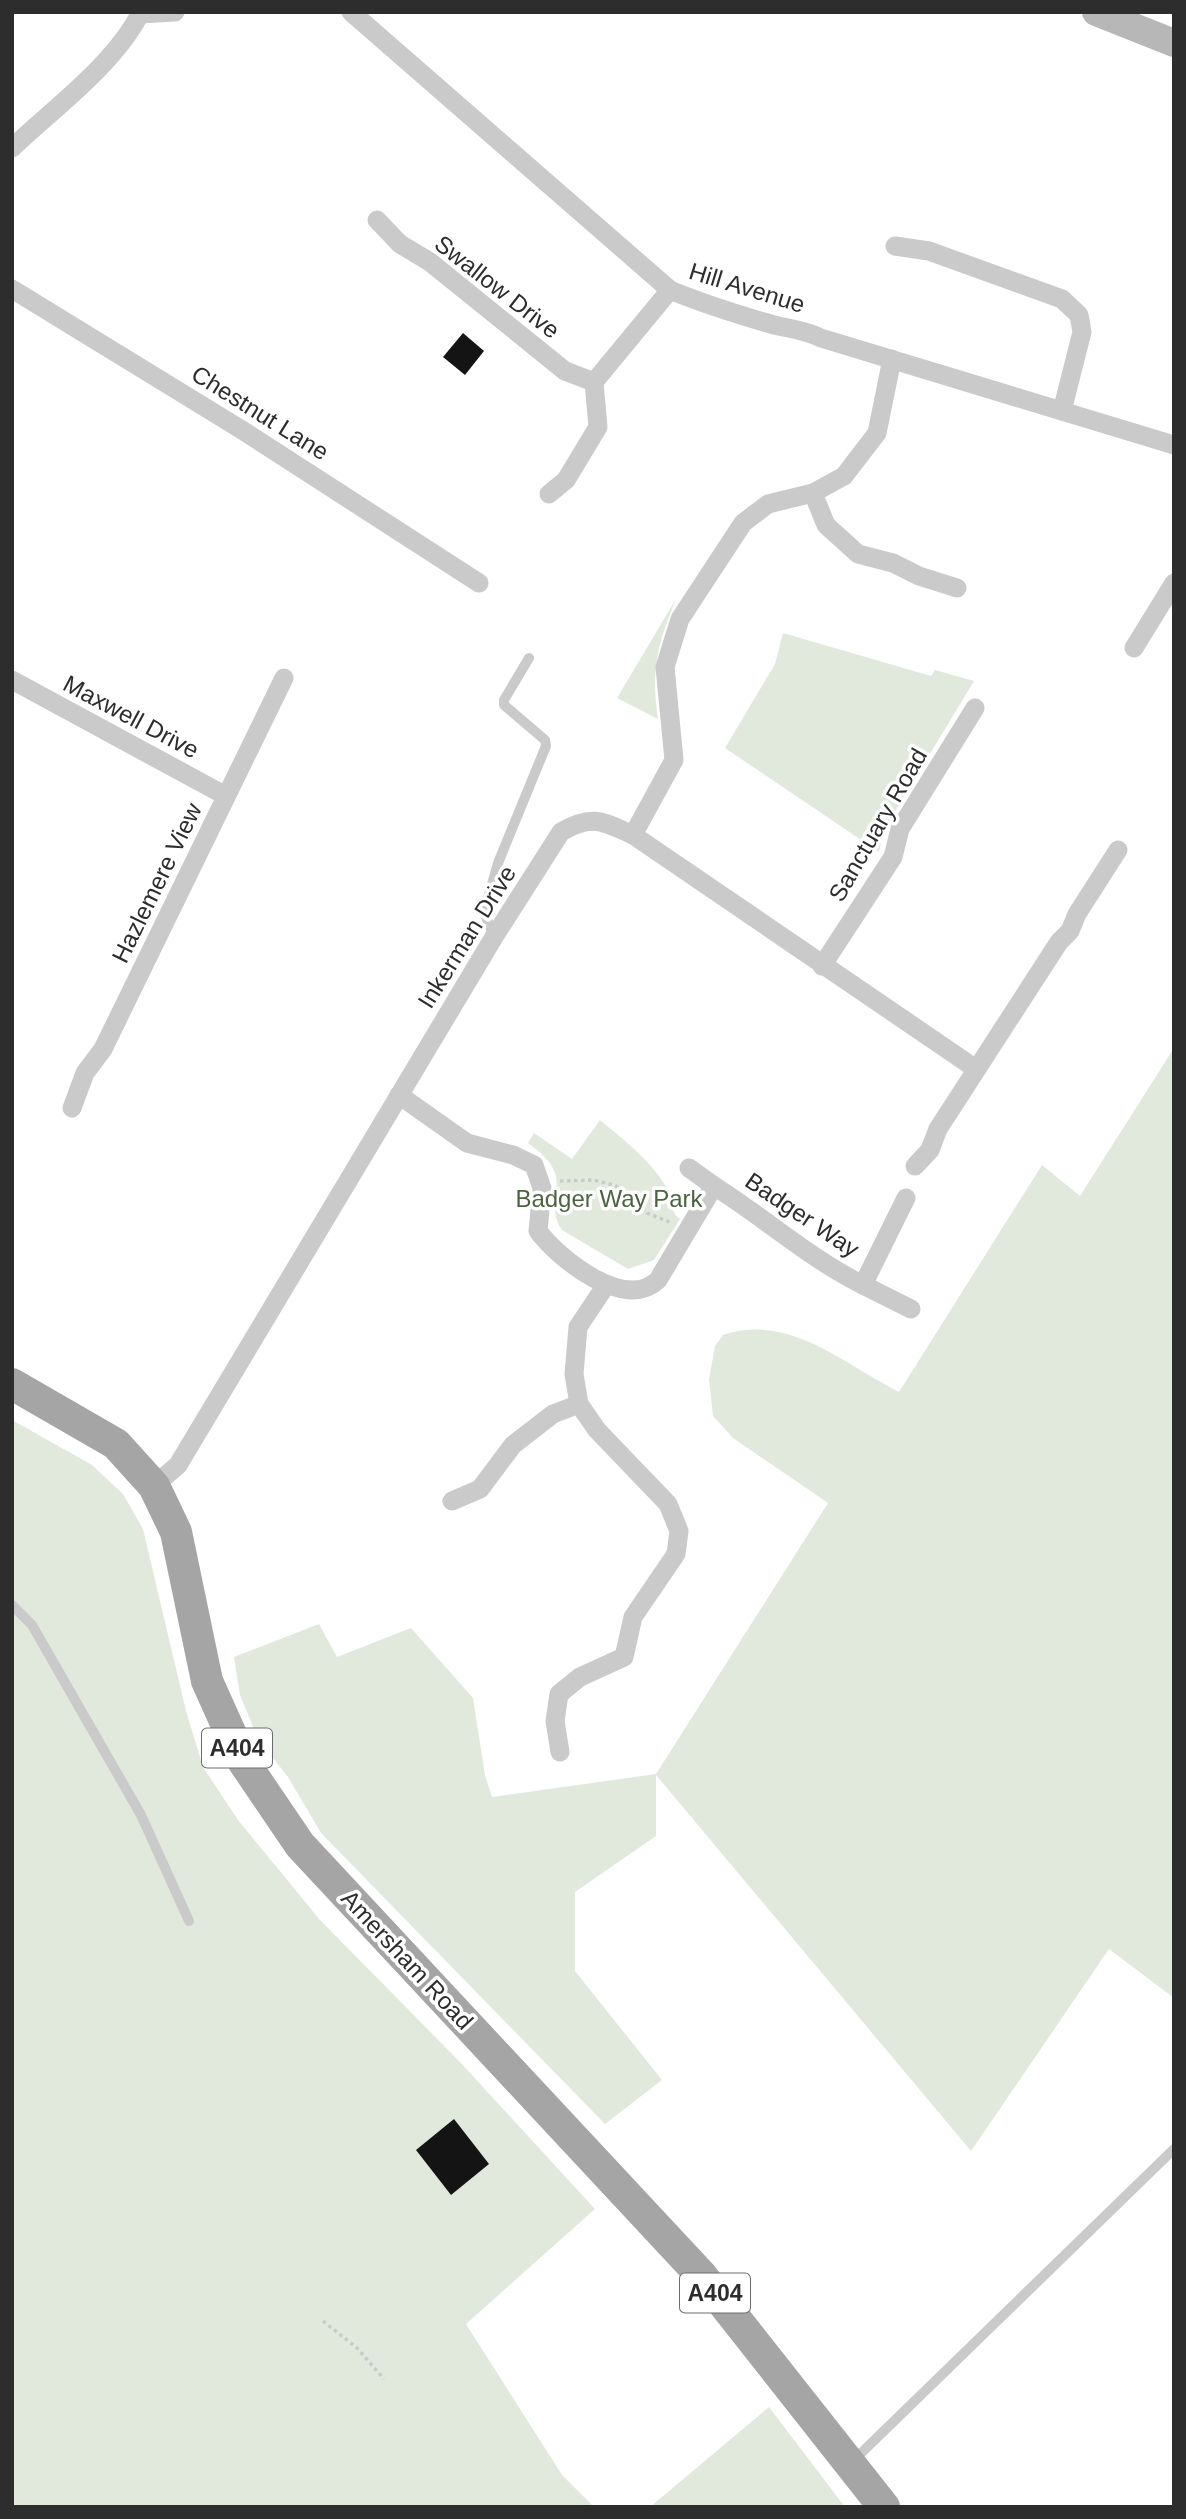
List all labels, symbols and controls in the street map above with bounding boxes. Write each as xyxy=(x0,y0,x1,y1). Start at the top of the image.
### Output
street label: Swallow Drive xyxy=(430,230,565,344)
street label: Hill Avenue xyxy=(686,257,808,318)
street label: Chestnut Lane xyxy=(187,360,334,465)
street label: Maxwell Drive xyxy=(59,670,204,764)
street label: Sanctuary Road xyxy=(823,743,932,906)
street label: Hazlemere View xyxy=(106,798,207,967)
street label: Inkerman Drive xyxy=(412,861,521,1013)
street label: Badger Way xyxy=(740,1167,864,1262)
park label: Badger Way Park xyxy=(515,1185,704,1212)
road number: A404 xyxy=(202,1728,272,1768)
street label: Amersham Road xyxy=(336,1885,479,2035)
road number: A404 xyxy=(680,2274,750,2312)

